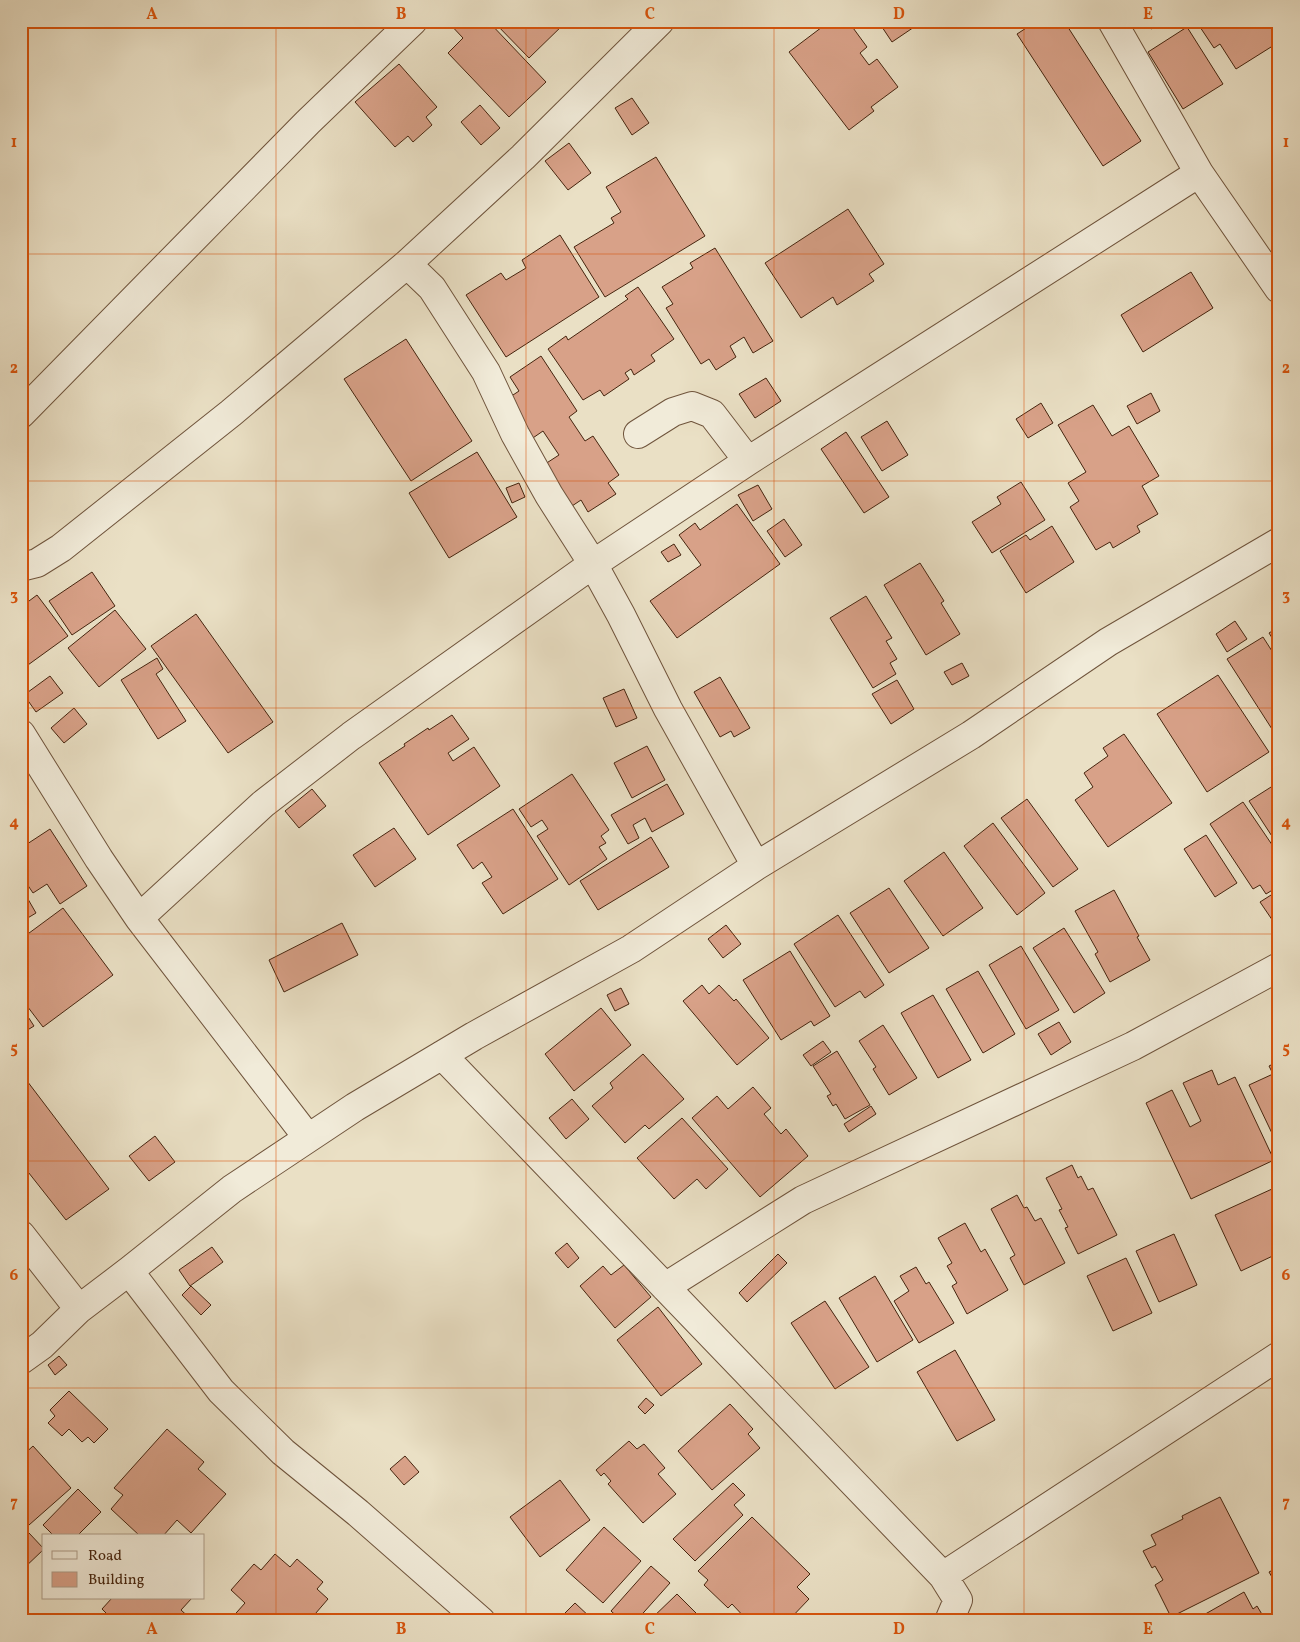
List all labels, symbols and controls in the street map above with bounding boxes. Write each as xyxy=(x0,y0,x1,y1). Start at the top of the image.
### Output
text: A xyxy=(146,4,158,26)
text: B xyxy=(396,4,407,26)
text: C xyxy=(645,4,655,26)
text: D xyxy=(893,4,905,26)
text: E xyxy=(1143,4,1153,26)
text: 1 xyxy=(11,132,17,154)
text: 1 xyxy=(1283,132,1289,154)
text: 2 xyxy=(10,358,18,380)
text: 2 xyxy=(1282,358,1290,380)
text: 3 xyxy=(10,585,18,607)
text: 3 xyxy=(1282,585,1290,607)
text: 4 xyxy=(9,812,19,834)
text: 4 xyxy=(1281,812,1291,834)
text: 5 xyxy=(10,1038,18,1060)
text: 5 xyxy=(1282,1038,1290,1060)
text: 6 xyxy=(10,1265,19,1287)
text: 6 xyxy=(1282,1265,1291,1287)
text: 7 xyxy=(10,1492,18,1514)
text: 7 xyxy=(1282,1492,1290,1514)
legend xyxy=(42,1534,205,1600)
text: Road xyxy=(88,1546,122,1567)
text: Building xyxy=(88,1570,145,1591)
text: A xyxy=(146,1619,158,1641)
text: B xyxy=(396,1619,407,1641)
text: C xyxy=(645,1619,655,1641)
text: D xyxy=(893,1619,905,1641)
text: E xyxy=(1143,1619,1153,1641)

